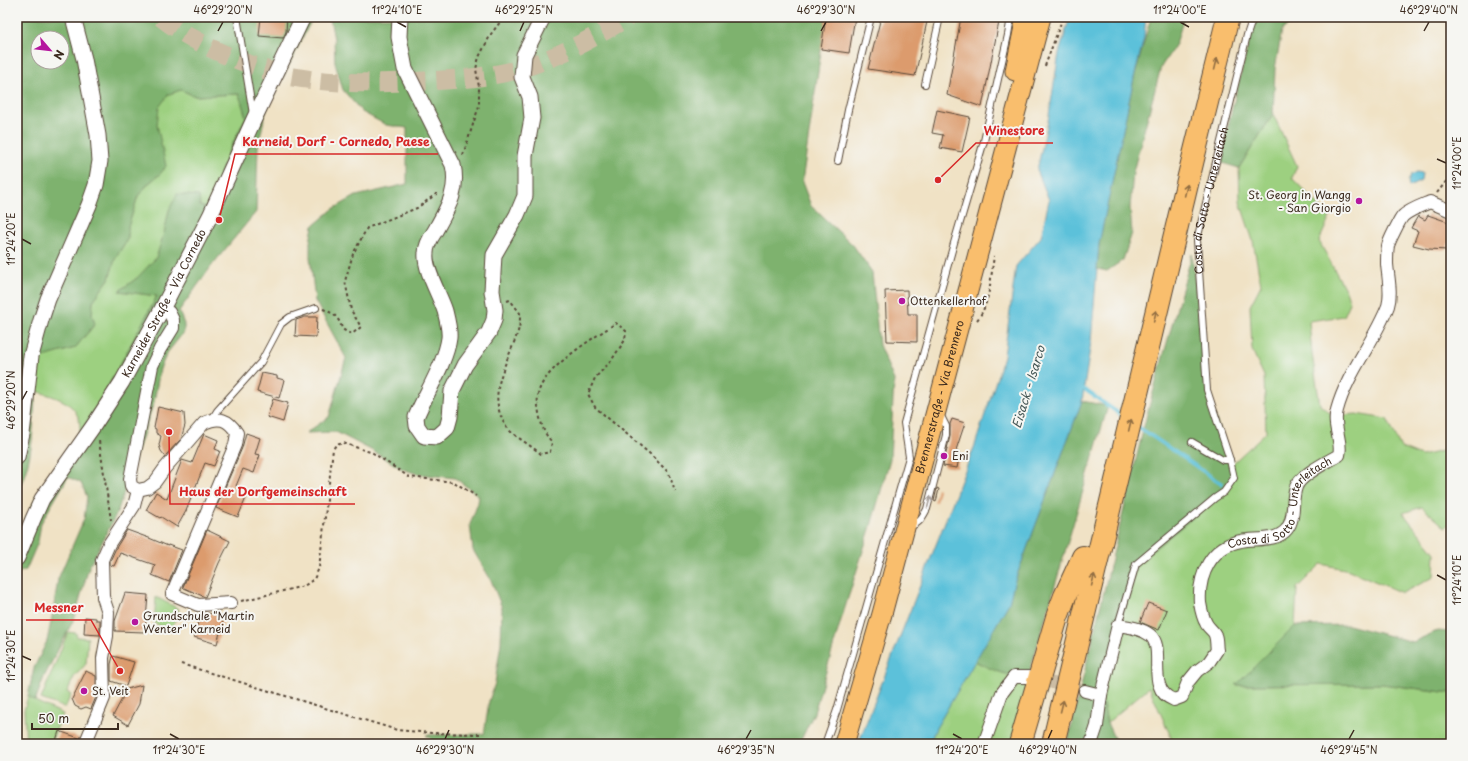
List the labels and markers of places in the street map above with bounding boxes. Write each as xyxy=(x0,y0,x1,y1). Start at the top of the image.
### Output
callout: Winestore xyxy=(976,119,1053,143)
callout: Karneid, Dorf - Cornedo, Paese xyxy=(235,130,438,154)
place label: St. Georg in Wangg - San Giorgio xyxy=(1248,186,1351,216)
marker: St. Georg in Wangg - San Giorgio xyxy=(1354,196,1364,206)
place label: Ottenkellerhof xyxy=(910,292,987,309)
marker: Ottenkellerhof xyxy=(897,296,907,306)
place label: Eni xyxy=(952,447,969,464)
marker: Eni xyxy=(939,451,949,461)
callout: Haus der Dorfgemeinschaft xyxy=(170,480,355,504)
callout: Messner xyxy=(26,596,91,620)
place label: Grundschule "Martin Wenter" Karneid xyxy=(143,607,254,637)
marker: Grundschule "Martin Wenter" Karneid xyxy=(130,617,140,627)
place label: St. Veit xyxy=(92,682,129,699)
marker: St. Veit xyxy=(79,686,89,696)

